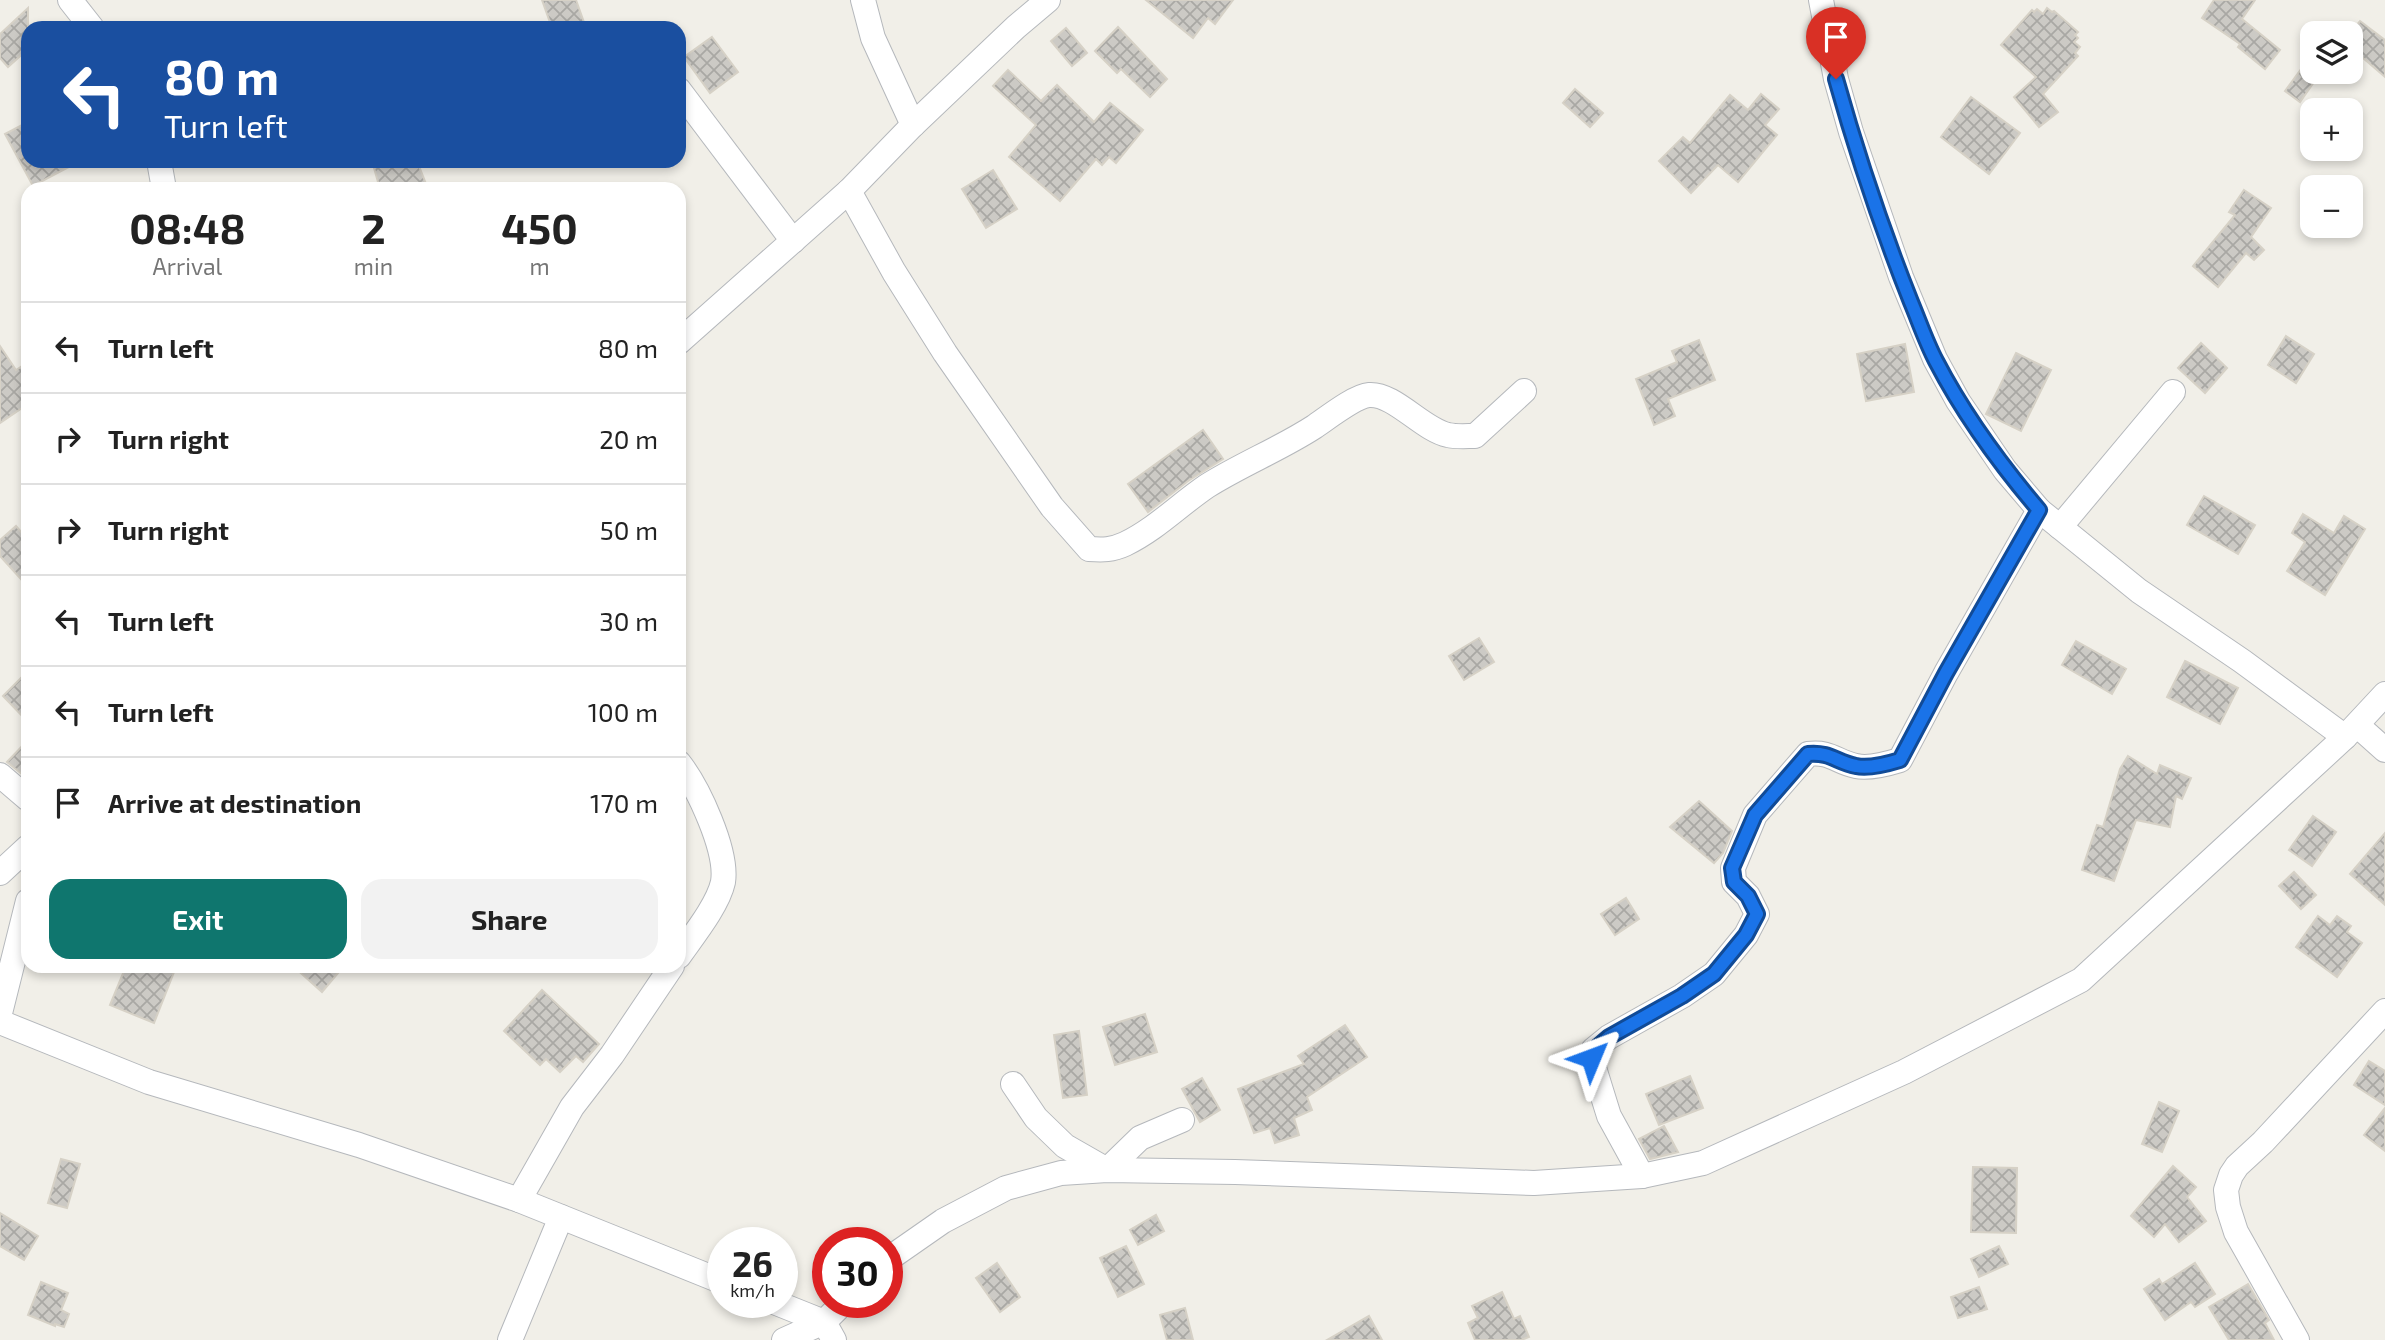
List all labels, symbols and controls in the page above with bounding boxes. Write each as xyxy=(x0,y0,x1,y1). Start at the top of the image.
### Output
pin xyxy=(1806,7,1866,79)
icon: arrive xyxy=(1817,18,1855,56)
map controls xyxy=(2300,21,2363,238)
button: layers xyxy=(2300,21,2363,84)
text: 80 m xyxy=(164,46,279,105)
icon: left xyxy=(49,49,140,140)
button: + xyxy=(2300,98,2363,161)
text: Turn left xyxy=(164,106,288,144)
button: − xyxy=(2300,175,2363,238)
text: 08:48 xyxy=(129,202,246,252)
text: 2 xyxy=(361,202,386,252)
text: 450 xyxy=(501,202,578,252)
text: Arrival xyxy=(152,252,222,280)
text: min xyxy=(354,252,393,280)
text: m xyxy=(529,252,550,280)
icon: left xyxy=(49,329,87,367)
text: Turn left xyxy=(108,332,214,363)
text: 80 m xyxy=(598,332,658,363)
icon: right xyxy=(49,420,87,458)
text: Turn right xyxy=(108,423,229,454)
text: 20 m xyxy=(599,423,658,454)
icon: right xyxy=(49,511,87,549)
text: Turn right xyxy=(108,514,229,545)
text: 50 m xyxy=(600,514,658,545)
icon: left xyxy=(49,602,87,640)
text: Turn left xyxy=(108,605,214,636)
text: 30 m xyxy=(599,605,658,636)
icon: left xyxy=(49,693,87,731)
text: Turn left xyxy=(108,696,214,727)
text: 100 m xyxy=(588,696,658,727)
icon: arrive xyxy=(49,784,87,822)
text: Arrive at destination xyxy=(108,787,361,818)
text: 170 m xyxy=(590,787,658,818)
button: Exit xyxy=(49,879,347,959)
button: Share xyxy=(361,879,658,959)
position arrow xyxy=(1554,1021,1628,1095)
speed limit sign: 30 xyxy=(812,1227,903,1318)
text: 26 xyxy=(732,1242,773,1284)
text: km/h xyxy=(730,1279,775,1301)

